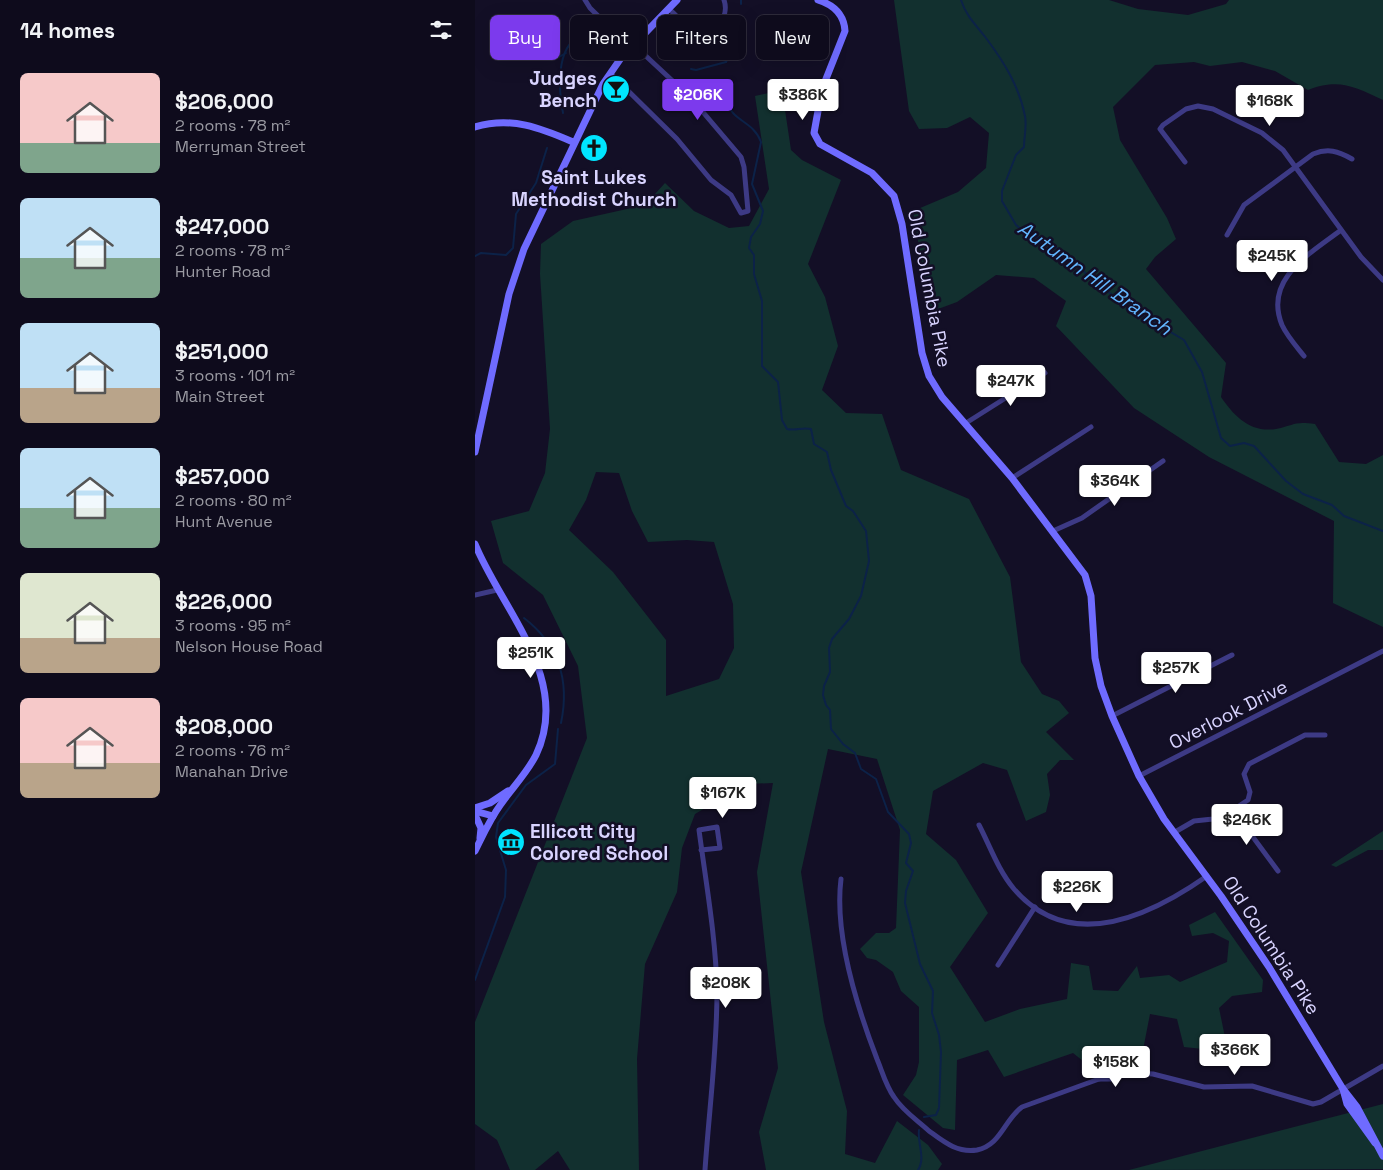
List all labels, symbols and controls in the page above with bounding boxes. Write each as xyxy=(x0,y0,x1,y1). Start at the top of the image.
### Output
chip: Buy xyxy=(490,15,560,60)
chip: Rent xyxy=(570,15,647,60)
chip: Filters xyxy=(657,15,746,60)
chip: New xyxy=(756,15,829,60)
icon: filters xyxy=(427,16,455,44)
text: 14 homes xyxy=(20,17,115,44)
place label: Judges Bench xyxy=(529,66,597,113)
bar icon: Judges Bench xyxy=(601,74,631,104)
pin: $206K xyxy=(663,78,733,121)
pin: $386K xyxy=(768,78,838,121)
text: $206K xyxy=(673,84,723,105)
text: $386K xyxy=(779,84,827,105)
pin: $168K xyxy=(1235,84,1305,127)
text: $206,000 xyxy=(175,88,274,115)
text: $168K xyxy=(1247,90,1293,111)
icon: home xyxy=(60,93,120,153)
text: 2 rooms · 78 m² xyxy=(175,115,290,136)
church icon: Saint Lukes Methodist Church xyxy=(579,133,609,163)
text: Merryman Street xyxy=(175,136,306,157)
place label: Saint Lukes Methodist Church xyxy=(511,165,677,212)
street label: Old Columbia Pike xyxy=(902,207,957,369)
text: $247,000 xyxy=(175,213,269,240)
water label: Autumn Hill Branch xyxy=(1013,215,1178,341)
icon: home xyxy=(60,218,120,278)
text: 2 rooms · 78 m² xyxy=(175,240,290,261)
pin: $245K xyxy=(1237,240,1307,282)
text: $245K xyxy=(1248,245,1296,266)
text: Hunter Road xyxy=(175,261,271,282)
text: $251,000 xyxy=(175,338,269,365)
icon: home xyxy=(60,343,120,403)
pin: $247K xyxy=(976,364,1046,407)
text: 3 rooms · 101 m² xyxy=(175,365,295,386)
text: $247K xyxy=(987,370,1035,391)
text: Main Street xyxy=(175,386,265,407)
text: $257,000 xyxy=(175,463,270,490)
pin: $364K xyxy=(1080,464,1150,507)
icon: home xyxy=(60,468,120,528)
text: $364K xyxy=(1090,470,1140,491)
text: 2 rooms · 80 m² xyxy=(175,490,292,511)
text: Hunt Avenue xyxy=(175,511,273,532)
text: $226,000 xyxy=(175,588,272,615)
icon: home xyxy=(60,593,120,653)
text: 3 rooms · 95 m² xyxy=(175,615,291,636)
text: Nelson House Road xyxy=(175,636,323,657)
pin: $251K xyxy=(496,636,566,679)
text: $251K xyxy=(508,642,554,663)
pin: $257K xyxy=(1141,652,1211,694)
text: $257K xyxy=(1152,657,1200,678)
street label: Overlook Drive xyxy=(1165,674,1292,755)
text: $208,000 xyxy=(175,713,273,740)
icon: home xyxy=(60,718,120,778)
text: 2 rooms · 76 m² xyxy=(175,740,290,761)
text: Manahan Drive xyxy=(175,761,288,782)
pin: $167K xyxy=(688,776,758,819)
text: $167K xyxy=(700,782,746,803)
pin: $246K xyxy=(1212,804,1282,846)
text: $246K xyxy=(1222,809,1272,830)
place label: Ellicott City Colored School xyxy=(530,819,668,866)
museum icon: Ellicott City Colored School xyxy=(496,827,526,857)
pin: $226K xyxy=(1042,870,1112,913)
street label: Old Columbia Pike xyxy=(1217,871,1326,1020)
text: $226K xyxy=(1053,876,1101,897)
pin: $208K xyxy=(691,966,761,1009)
text: $208K xyxy=(701,972,751,993)
pin: $366K xyxy=(1200,1034,1270,1076)
text: $366K xyxy=(1210,1039,1260,1060)
pin: $158K xyxy=(1081,1046,1151,1088)
text: $158K xyxy=(1093,1051,1139,1072)

